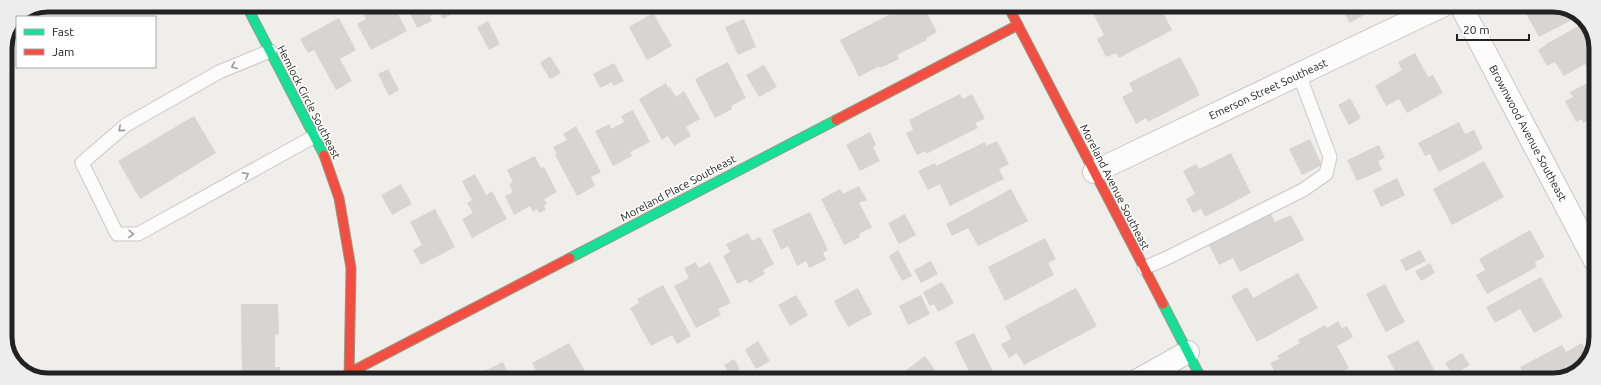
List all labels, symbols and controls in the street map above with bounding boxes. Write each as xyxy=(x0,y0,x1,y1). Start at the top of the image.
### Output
legend xyxy=(16,16,156,68)
scale bar xyxy=(1457,16,1529,42)
text: 20 m xyxy=(1463,23,1490,36)
text: Fast xyxy=(52,25,74,38)
street label: Hemlock Circle Southeast xyxy=(275,43,343,161)
text: Jam xyxy=(52,45,74,58)
street label: Emerson Street Southeast xyxy=(1207,56,1330,122)
one-way arrow xyxy=(231,61,238,69)
street label: Brownwood Avenue Southeast xyxy=(1487,63,1569,204)
street label: Moreland Avenue Southeast xyxy=(1078,122,1152,252)
one-way arrow xyxy=(118,125,125,132)
street label: Moreland Place Southeast xyxy=(618,152,738,224)
one-way arrow xyxy=(241,172,249,179)
one-way arrow xyxy=(128,230,134,238)

